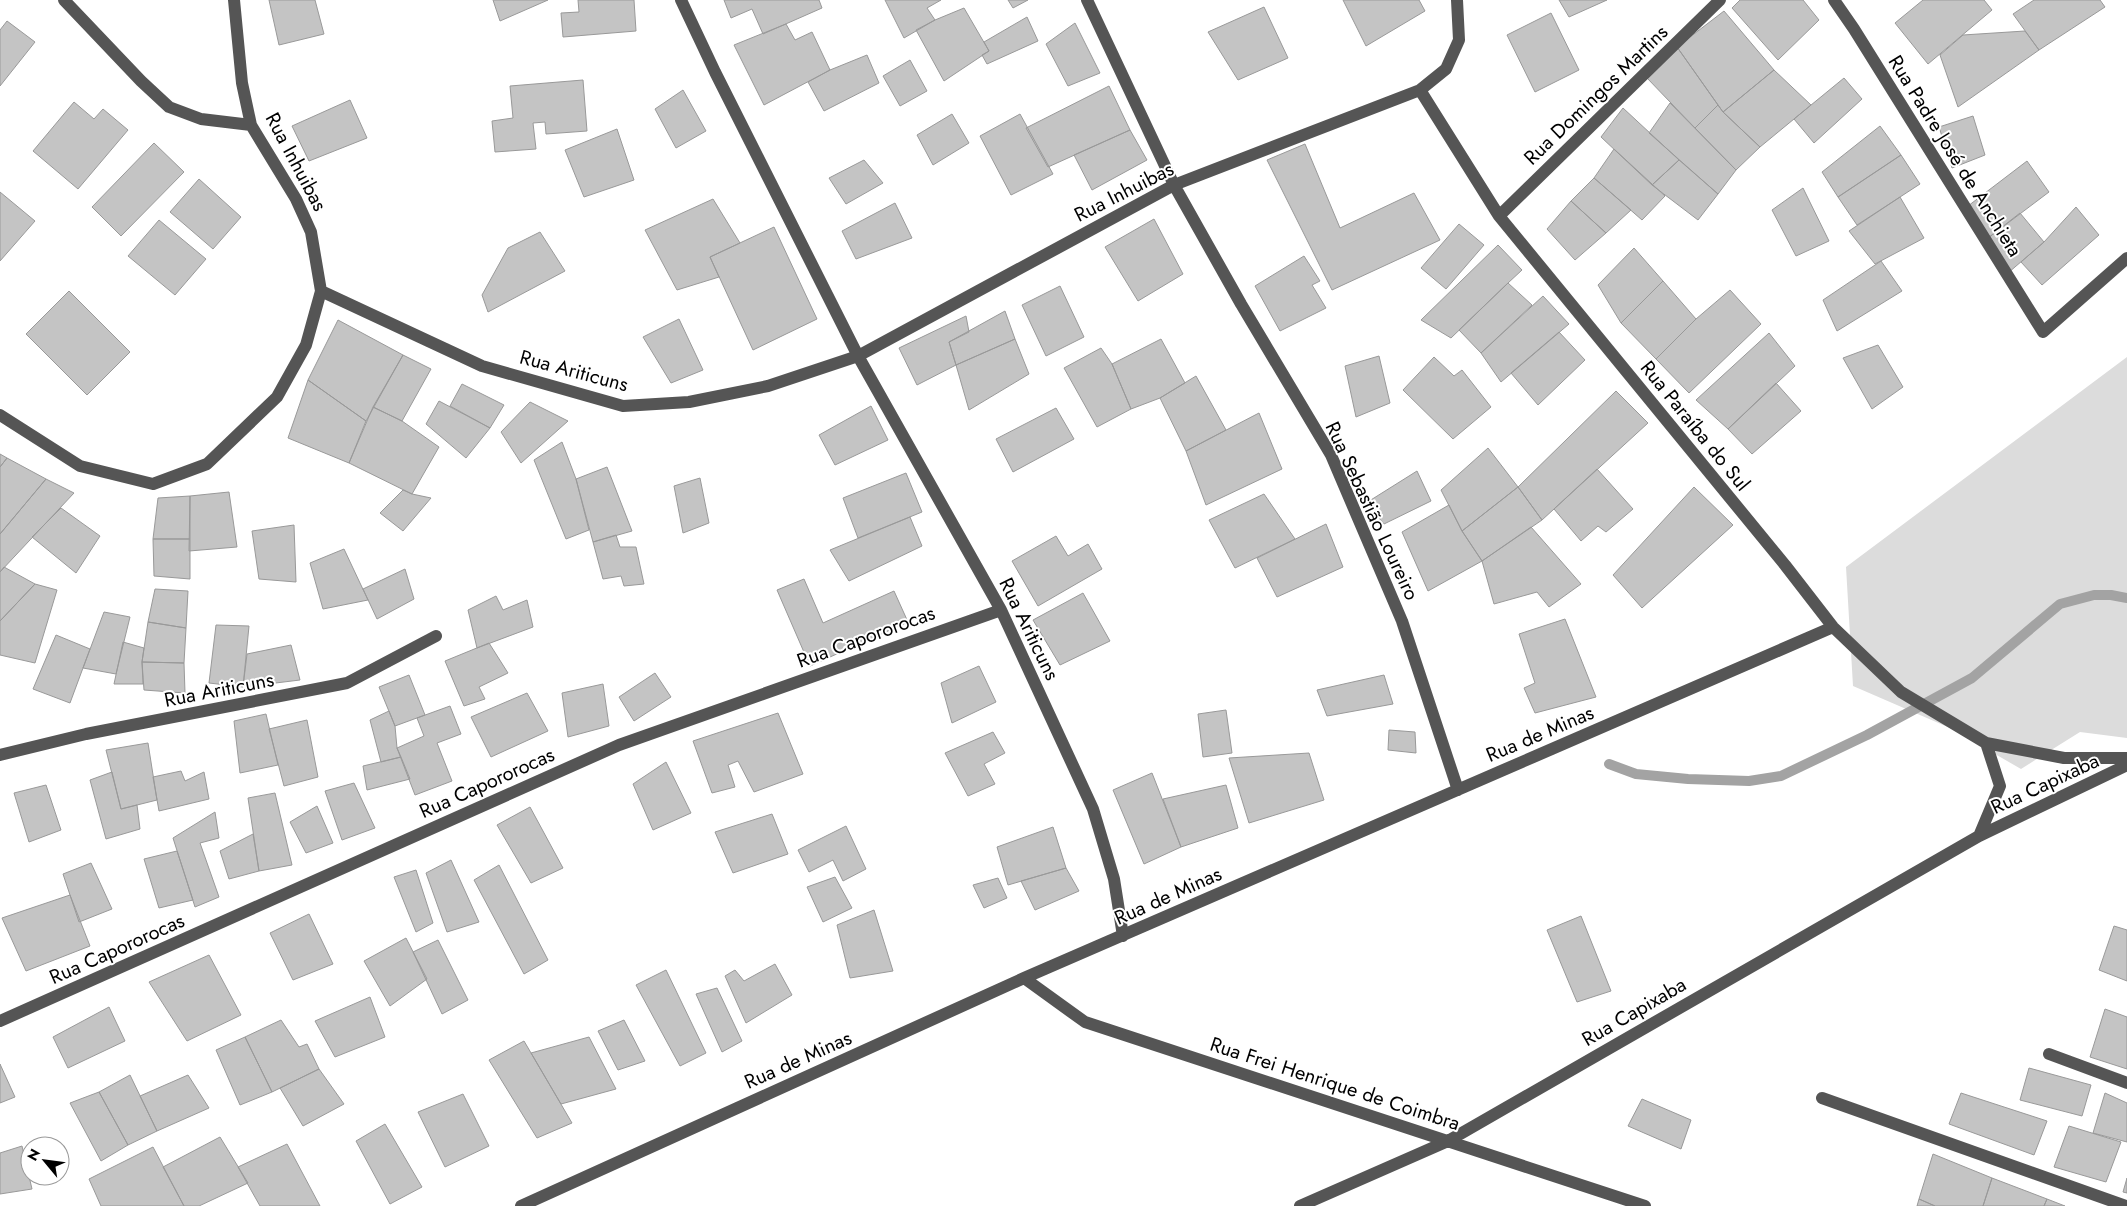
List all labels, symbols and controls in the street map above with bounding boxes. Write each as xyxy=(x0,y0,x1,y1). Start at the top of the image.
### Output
street label: Rua Domingos Martins xyxy=(1517,18,1675,172)
street label: Rua Padre José de Anchieta xyxy=(1881,50,2029,262)
street label: Rua Inhuibas xyxy=(258,108,334,216)
street label: Rua Inhuibas xyxy=(1069,155,1179,229)
street label: Rua Ariticuns xyxy=(517,343,631,399)
street label: Rua Paraíba do Sul xyxy=(1633,355,1757,497)
street label: Rua Sebastião Loureiro xyxy=(1318,417,1426,605)
street label: Rua Ariticuns xyxy=(992,573,1066,685)
street label: Rua Capororocas xyxy=(793,599,939,675)
street label: Rua Ariticuns xyxy=(162,665,276,715)
street label: Rua de Minas xyxy=(1482,698,1598,770)
street label: Rua Capororocas xyxy=(415,740,559,826)
street label: Rua Capixaba xyxy=(1986,746,2104,822)
street label: Rua de Minas xyxy=(1110,859,1226,933)
street label: Rua Capororocas xyxy=(45,906,189,992)
street label: Rua Capixaba xyxy=(1576,970,1692,1054)
street label: Rua de Minas xyxy=(740,1023,856,1097)
street label: Rua Frei Henrique de Coimbra xyxy=(1206,1030,1464,1138)
north arrow xyxy=(20,1136,70,1186)
text: N xyxy=(22,1145,45,1164)

